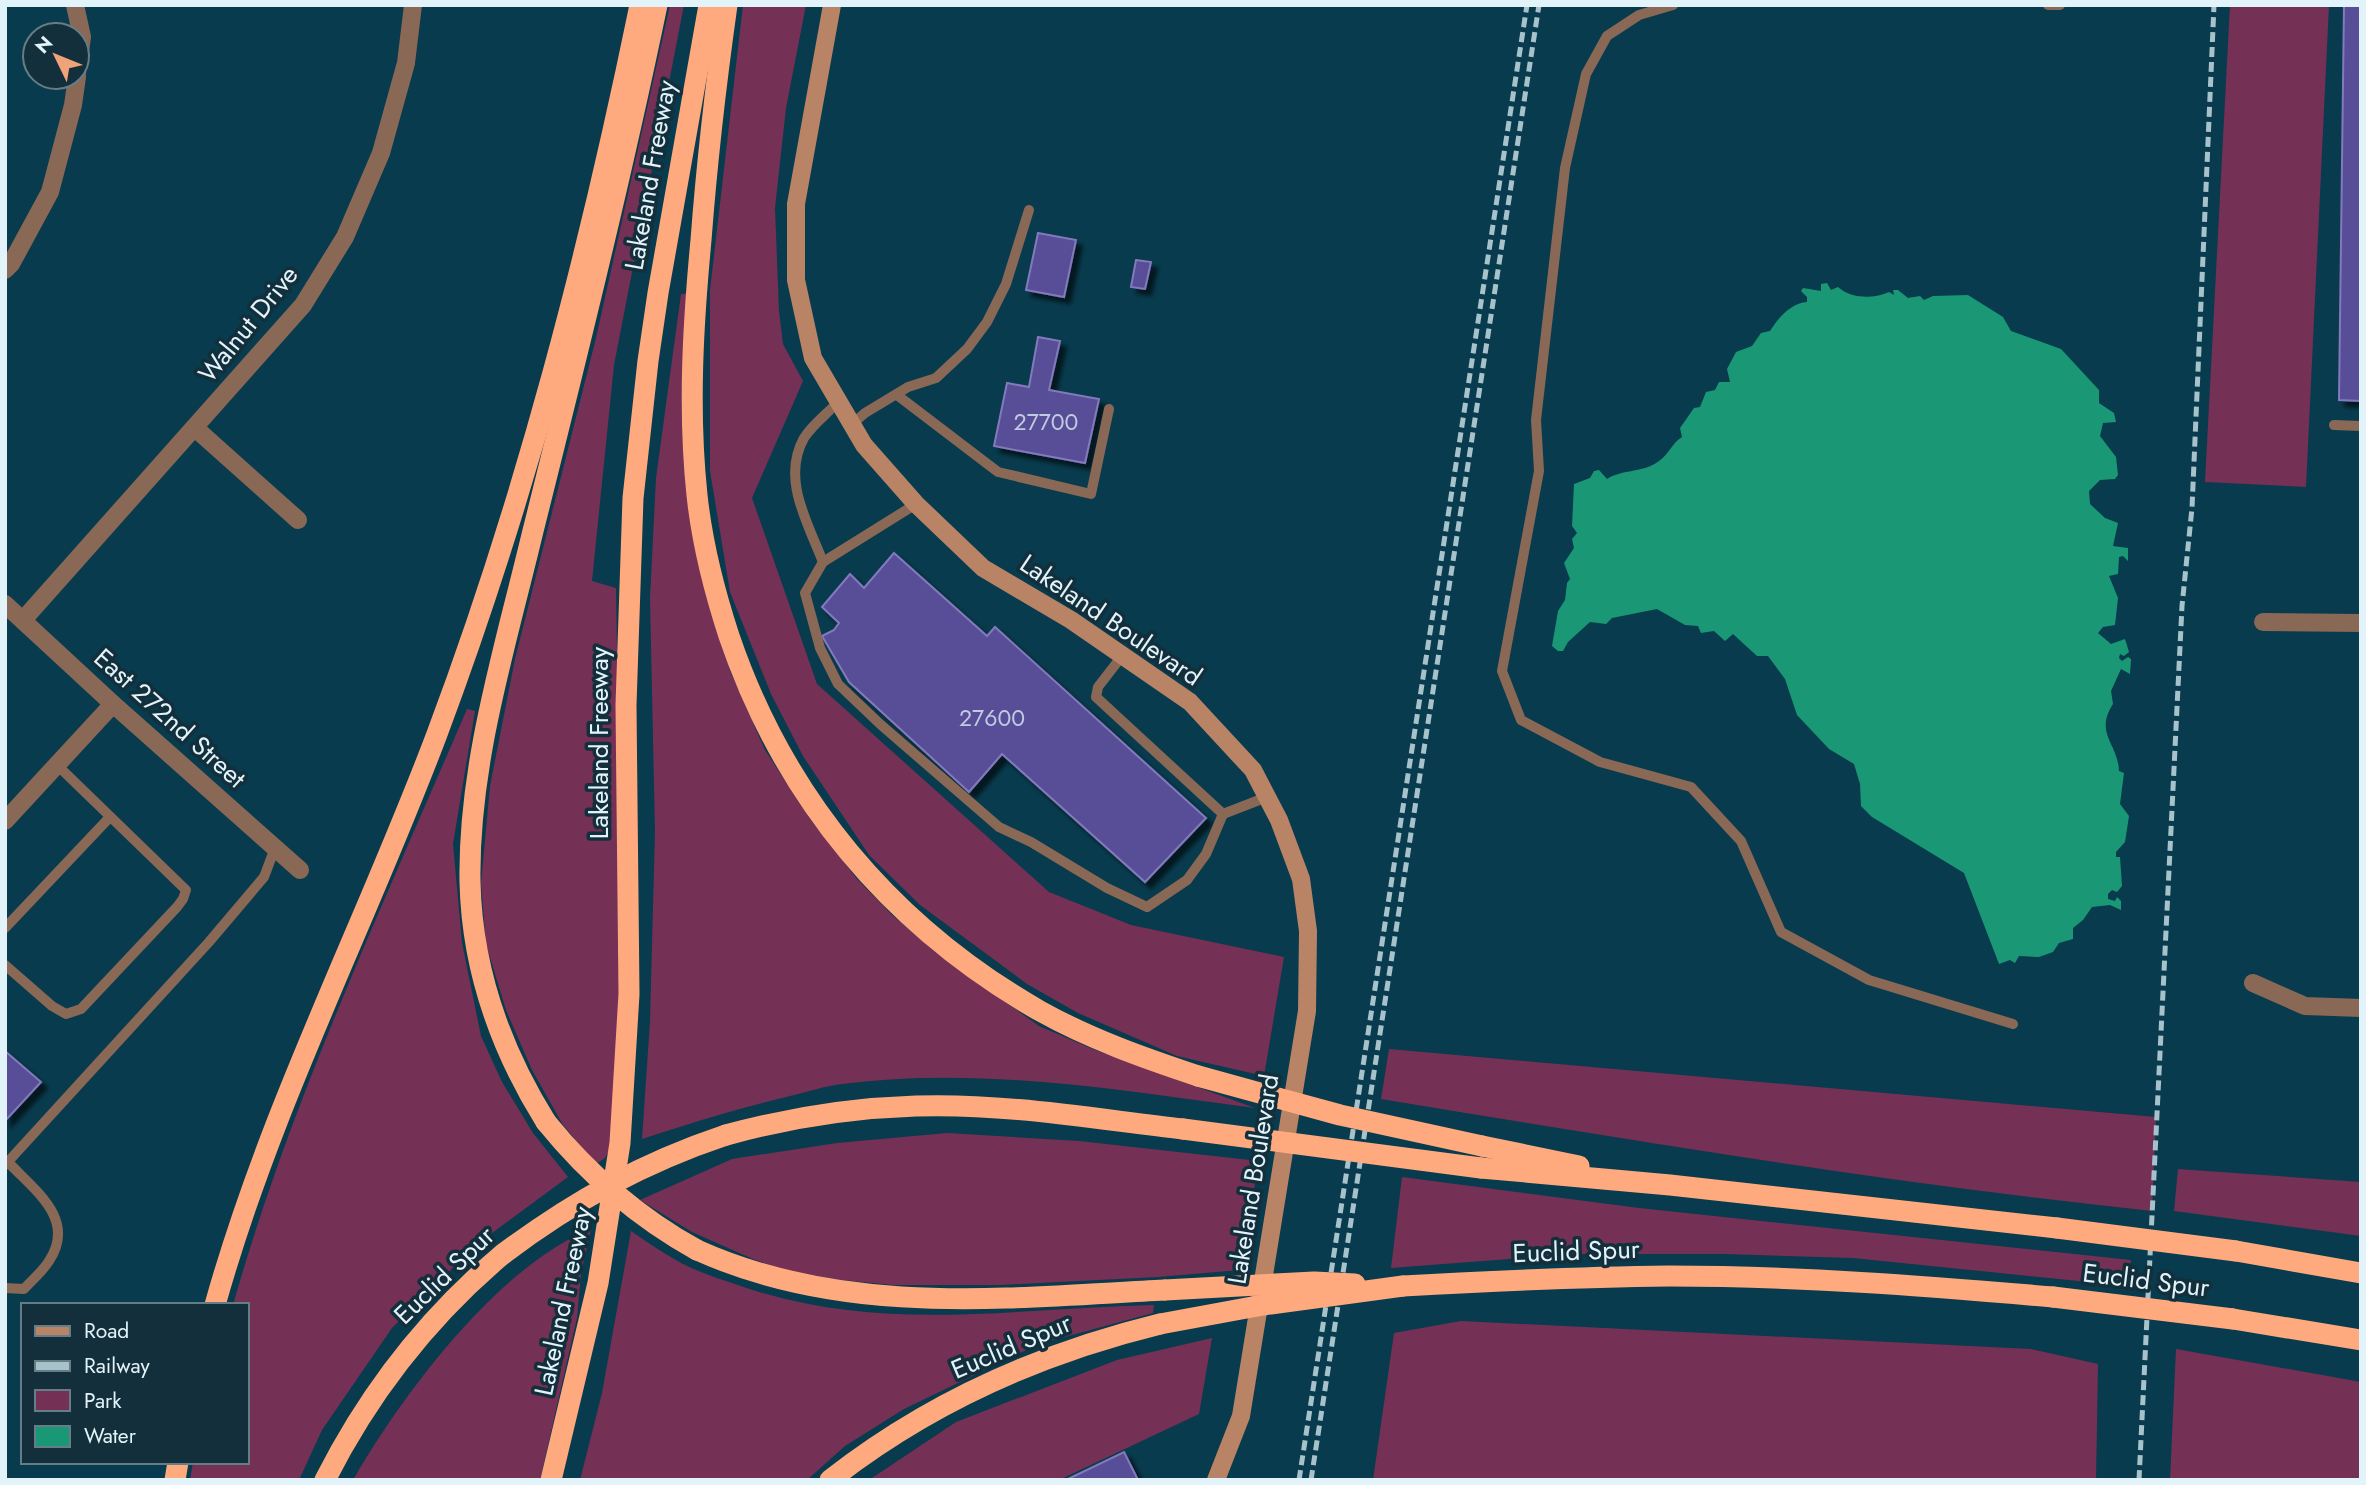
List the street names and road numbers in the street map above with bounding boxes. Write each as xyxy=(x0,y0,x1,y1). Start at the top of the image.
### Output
street label: Lakeland Freeway xyxy=(615,76,686,273)
street label: Walnut Drive xyxy=(189,257,307,391)
street label: Lakeland Boulevard xyxy=(1012,545,1210,695)
street label: East 272nd Street xyxy=(86,639,255,797)
street label: Lakeland Freeway xyxy=(580,646,618,839)
street label: Lakeland Boulevard xyxy=(1218,1071,1288,1287)
street label: Lakeland Freeway xyxy=(524,1202,602,1399)
street label: Euclid Spur xyxy=(385,1217,503,1333)
street label: Euclid Spur xyxy=(1512,1230,1640,1272)
street label: Euclid Spur xyxy=(2080,1253,2212,1307)
street label: Euclid Spur xyxy=(945,1304,1077,1388)

